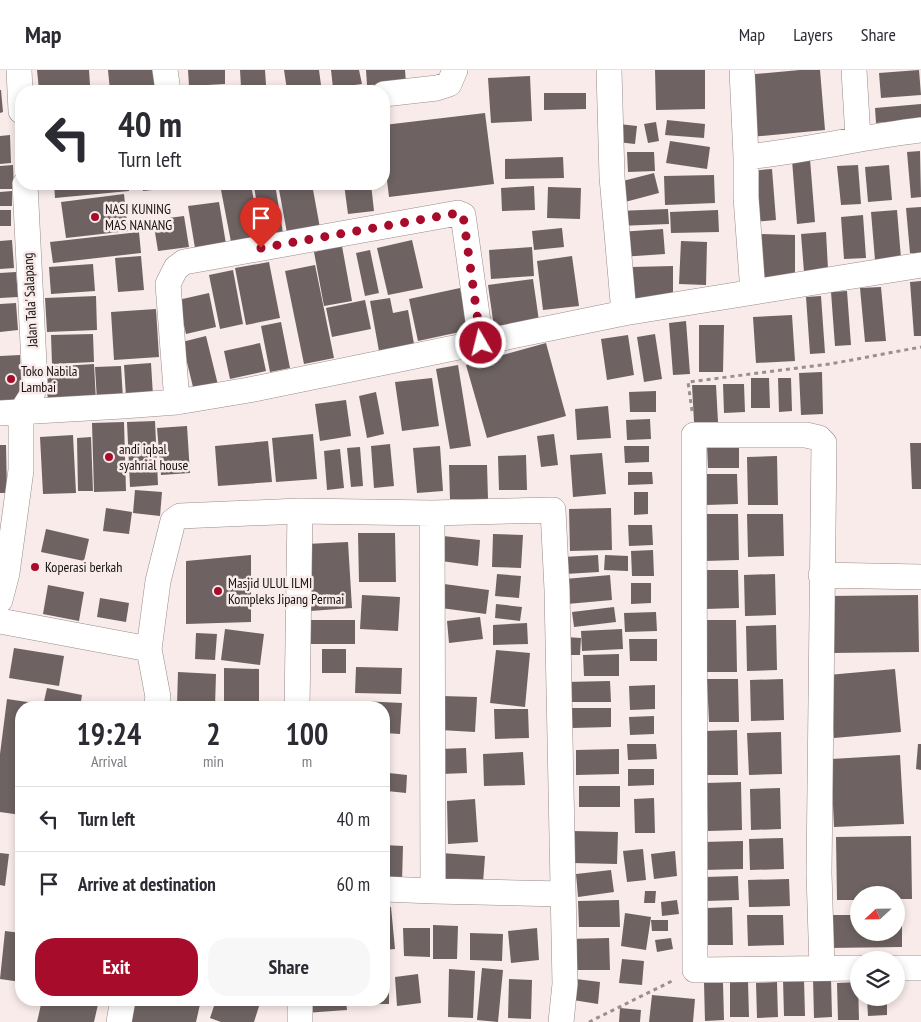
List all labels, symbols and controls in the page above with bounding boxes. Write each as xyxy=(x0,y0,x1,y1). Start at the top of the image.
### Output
text: Map xyxy=(25,19,62,50)
text: Map xyxy=(739,23,765,46)
text: Layers xyxy=(793,23,833,46)
text: Share xyxy=(861,23,896,46)
text: 40 m xyxy=(118,101,182,147)
icon: left xyxy=(35,105,100,170)
text: Turn left xyxy=(118,145,182,173)
pin xyxy=(240,197,282,248)
place label: NASI KUNING MAS NANANG xyxy=(105,200,172,234)
icon: arrive xyxy=(247,204,275,232)
marker: NASI KUNING MAS NANANG xyxy=(89,211,101,223)
street label: Jalan Tala' Salapang xyxy=(19,252,42,349)
position arrow xyxy=(454,316,506,368)
place label: Toko Nabila Lambai xyxy=(21,362,77,396)
marker: Toko Nabila Lambai xyxy=(5,373,17,385)
place label: andi iqbal syahrial house xyxy=(119,440,188,474)
marker: andi iqbal syahrial house xyxy=(103,451,115,463)
place label: Koperasi berkah xyxy=(45,558,122,576)
marker: Koperasi berkah xyxy=(29,561,41,573)
place label: Masjid ULUL ILMI Kompleks Jipang Permai xyxy=(228,574,344,608)
marker: Masjid ULUL ILMI Kompleks Jipang Permai xyxy=(212,585,224,597)
text: 19:24 xyxy=(77,714,141,753)
text: 2 xyxy=(206,714,221,753)
text: 100 xyxy=(285,714,328,753)
text: Arrival xyxy=(91,751,127,771)
text: min xyxy=(203,751,224,771)
text: m xyxy=(302,751,312,771)
icon: left xyxy=(35,805,63,833)
text: Turn left xyxy=(78,807,135,831)
text: 40 m xyxy=(337,807,370,831)
icon: arrive xyxy=(35,870,63,898)
text: Arrive at destination xyxy=(78,872,216,896)
text: 60 m xyxy=(337,872,370,896)
north arrow xyxy=(850,886,905,941)
map controls xyxy=(850,886,905,1006)
button: Exit xyxy=(35,938,198,996)
button: Share xyxy=(208,938,370,996)
button: layers xyxy=(850,951,905,1006)

